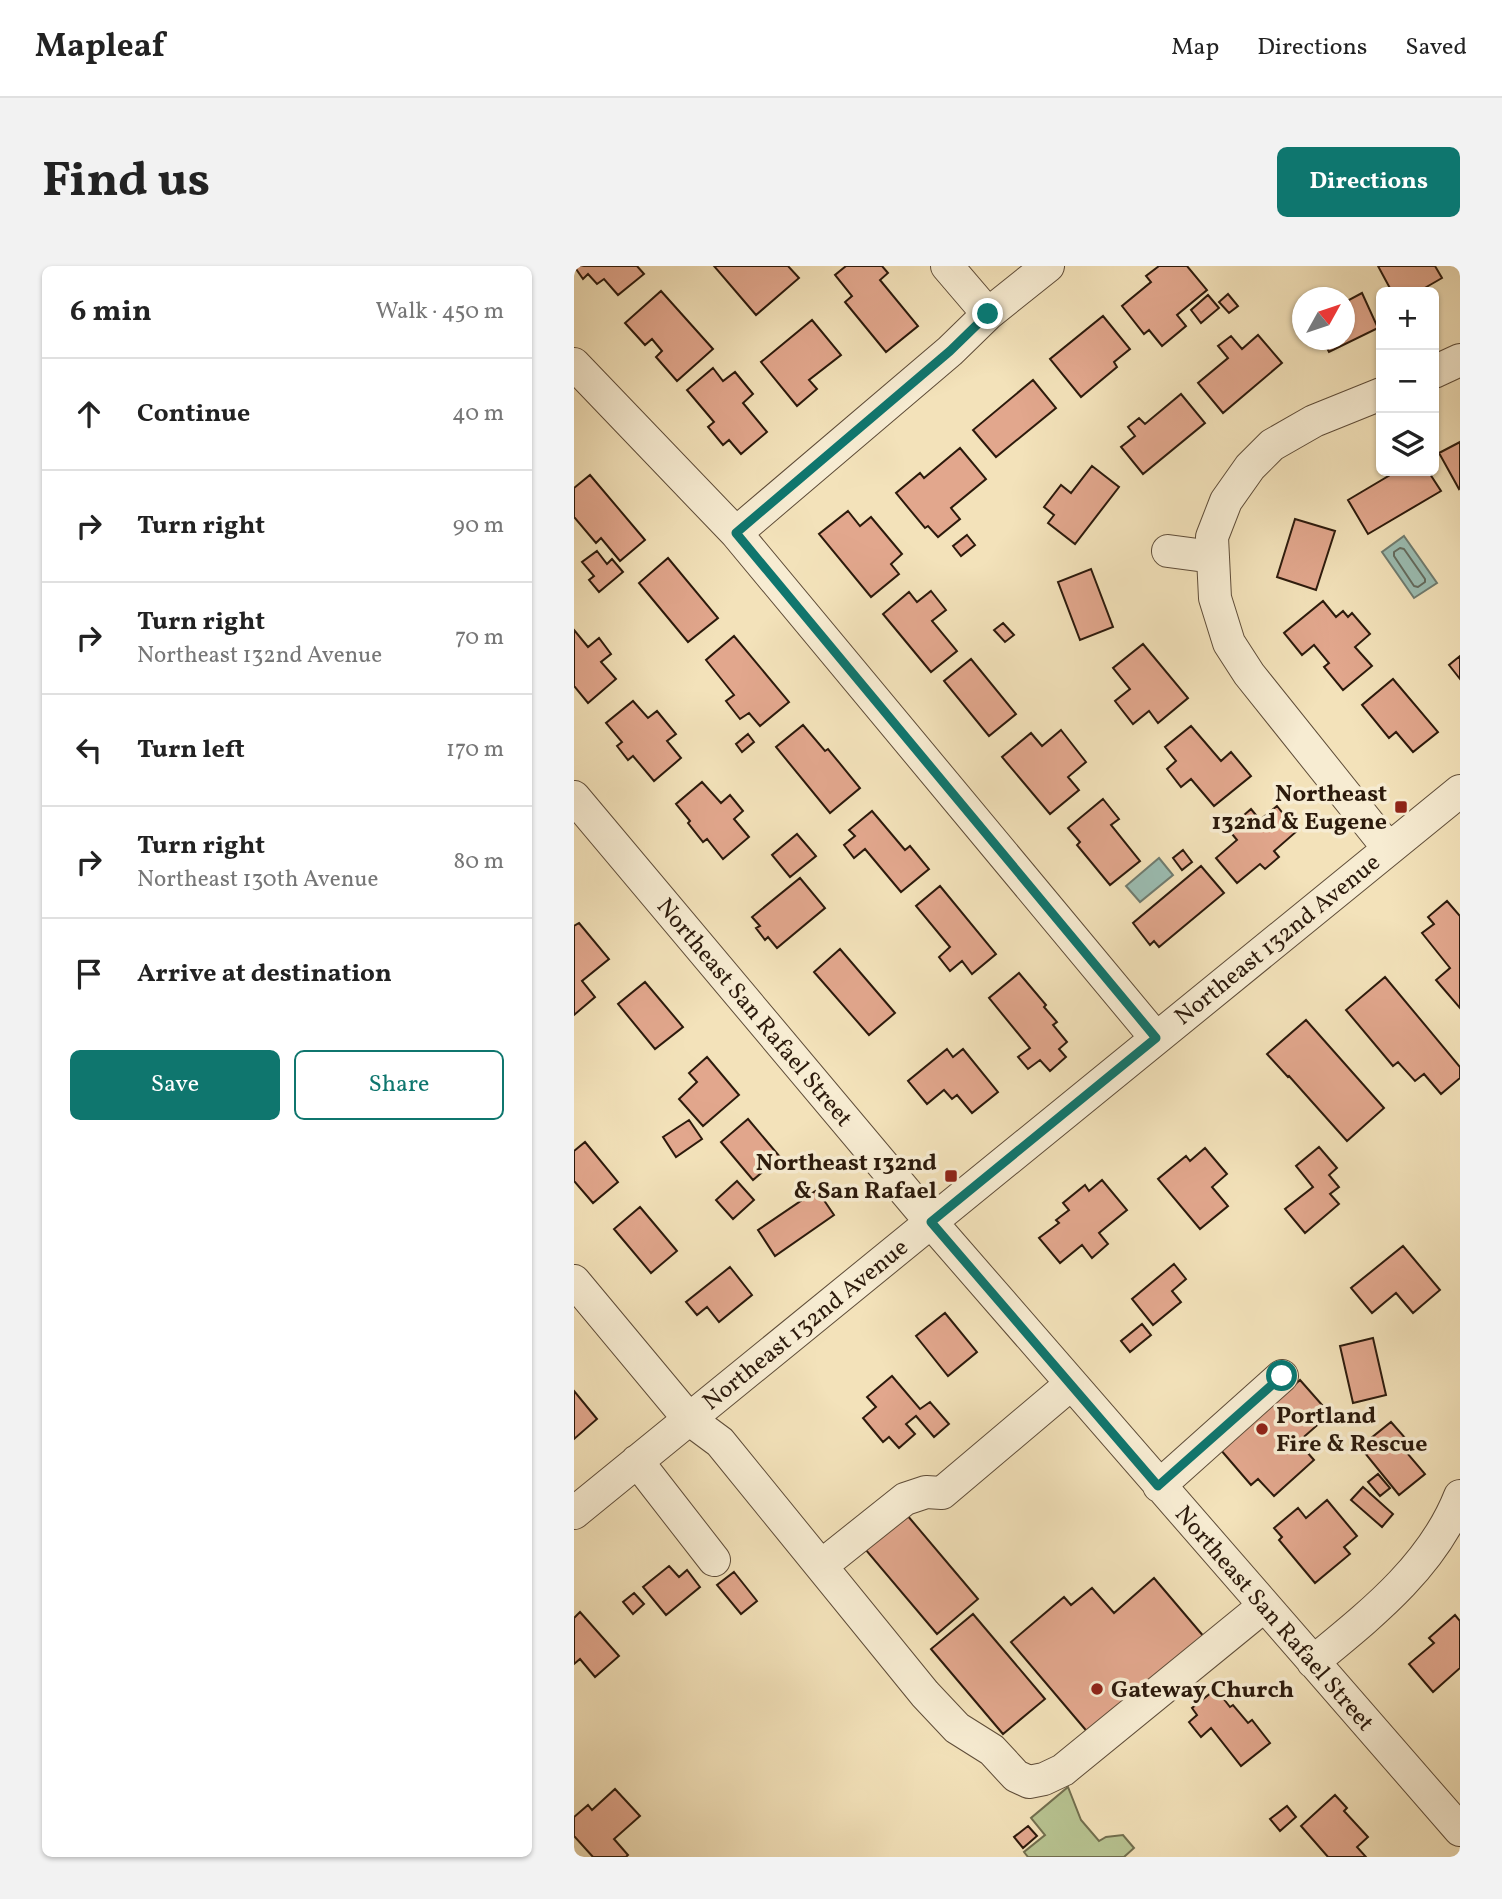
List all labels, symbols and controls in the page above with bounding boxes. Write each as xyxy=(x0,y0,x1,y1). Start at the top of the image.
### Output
text: Mapleaf xyxy=(35,25,165,71)
text: Map xyxy=(1171,31,1219,65)
text: Directions xyxy=(1257,31,1367,65)
text: Saved xyxy=(1405,31,1467,65)
button: Directions xyxy=(1277,147,1460,217)
text: Find us xyxy=(42,148,210,217)
north arrow xyxy=(1292,287,1355,350)
map controls xyxy=(1376,287,1439,476)
button: + xyxy=(1376,287,1439,350)
text: 6 min xyxy=(70,291,152,333)
text: Walk · 450 m xyxy=(376,296,504,328)
route end xyxy=(972,298,1003,329)
button: − xyxy=(1376,350,1439,413)
icon: ahead xyxy=(70,395,108,433)
text: Continue xyxy=(137,396,250,432)
text: 40 m xyxy=(452,398,504,430)
button: layers xyxy=(1376,413,1439,476)
icon: right xyxy=(70,507,108,545)
text: Turn right xyxy=(137,508,265,544)
text: 90 m xyxy=(453,510,504,542)
text: Turn right xyxy=(137,604,265,640)
icon: right xyxy=(70,619,108,657)
text: 70 m xyxy=(455,622,504,654)
text: Northeast 132nd Avenue xyxy=(137,640,382,672)
icon: left xyxy=(70,731,108,769)
text: Turn left xyxy=(137,732,245,768)
text: 170 m xyxy=(446,734,504,766)
place label: Northeast 132nd & Eugene xyxy=(1212,778,1387,840)
marker: Northeast 132nd & Eugene xyxy=(1393,799,1409,815)
text: Turn right xyxy=(137,828,265,864)
icon: right xyxy=(70,843,108,881)
text: 80 m xyxy=(454,846,504,878)
street label: Northeast 132nd Avenue xyxy=(1168,847,1388,1034)
text: Northeast 130th Avenue xyxy=(137,864,378,896)
street label: Northeast San Rafael Street xyxy=(647,892,859,1135)
icon: arrive xyxy=(70,955,108,993)
text: Arrive at destination xyxy=(137,956,392,992)
button: Save xyxy=(70,1050,280,1120)
button: Share xyxy=(294,1050,504,1120)
place label: Northeast 132nd & San Rafael xyxy=(756,1147,937,1209)
marker: Northeast 132nd & San Rafael xyxy=(943,1168,959,1184)
street label: Northeast 132nd Avenue xyxy=(696,1232,916,1419)
route start xyxy=(1266,1360,1297,1391)
place label: Portland Fire & Rescue xyxy=(1276,1400,1427,1462)
marker: Portland Fire & Rescue xyxy=(1254,1421,1270,1437)
street label: Northeast San Rafael Street xyxy=(1166,1499,1381,1740)
place label: Gateway Church xyxy=(1111,1674,1294,1708)
marker: Gateway Church xyxy=(1089,1681,1105,1697)

